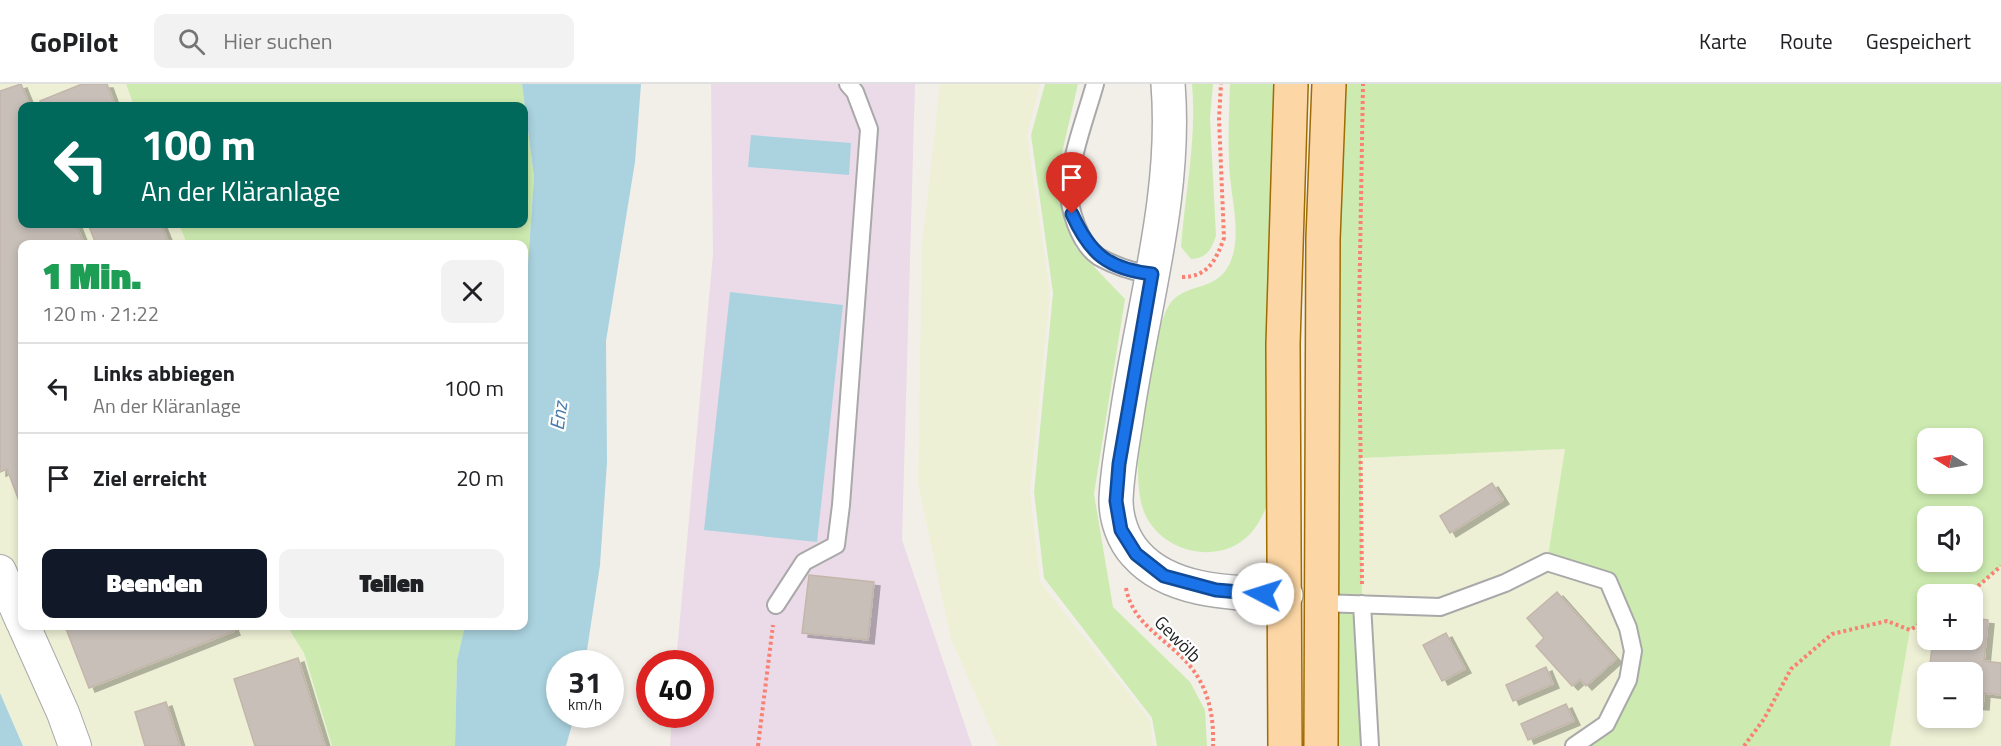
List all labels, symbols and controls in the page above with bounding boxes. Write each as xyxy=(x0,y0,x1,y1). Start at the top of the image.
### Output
search box xyxy=(154,14,574,68)
text: GoPilot xyxy=(30,20,118,63)
text: Hier suchen xyxy=(223,24,333,58)
icon: search xyxy=(175,25,208,58)
text: Karte xyxy=(1699,25,1747,57)
text: Route xyxy=(1780,25,1833,57)
text: Gespeichert xyxy=(1866,25,1971,57)
text: 100 m xyxy=(141,112,256,176)
icon: left xyxy=(42,126,120,204)
pin xyxy=(1046,152,1097,214)
icon: arrive xyxy=(1055,161,1088,194)
text: An der Kläranlage xyxy=(141,170,341,211)
text: 1 Min. xyxy=(42,248,141,303)
button: close xyxy=(441,260,504,323)
text: 120 m · 21:22 xyxy=(42,298,159,329)
text: Links abbiegen xyxy=(93,356,235,390)
text: 100 m xyxy=(444,371,504,405)
icon: left xyxy=(42,372,75,405)
text: An der Kläranlage xyxy=(93,390,241,421)
water label: Enz xyxy=(541,398,576,432)
north arrow xyxy=(1917,428,1983,494)
map controls xyxy=(1917,428,1983,728)
text: Ziel erreicht xyxy=(93,461,207,495)
text: 20 m xyxy=(456,461,504,495)
icon: arrive xyxy=(42,462,75,495)
button: sound xyxy=(1917,506,1983,572)
button: Beenden xyxy=(42,549,267,618)
button: Teilen xyxy=(279,549,504,618)
position arrow xyxy=(1231,562,1295,626)
button: + xyxy=(1917,584,1983,650)
street label: Gewölb xyxy=(1148,609,1208,669)
speed limit sign: 40 xyxy=(636,650,714,728)
text: 31 xyxy=(568,659,602,705)
button: − xyxy=(1917,662,1983,728)
text: km/h xyxy=(568,693,602,716)

